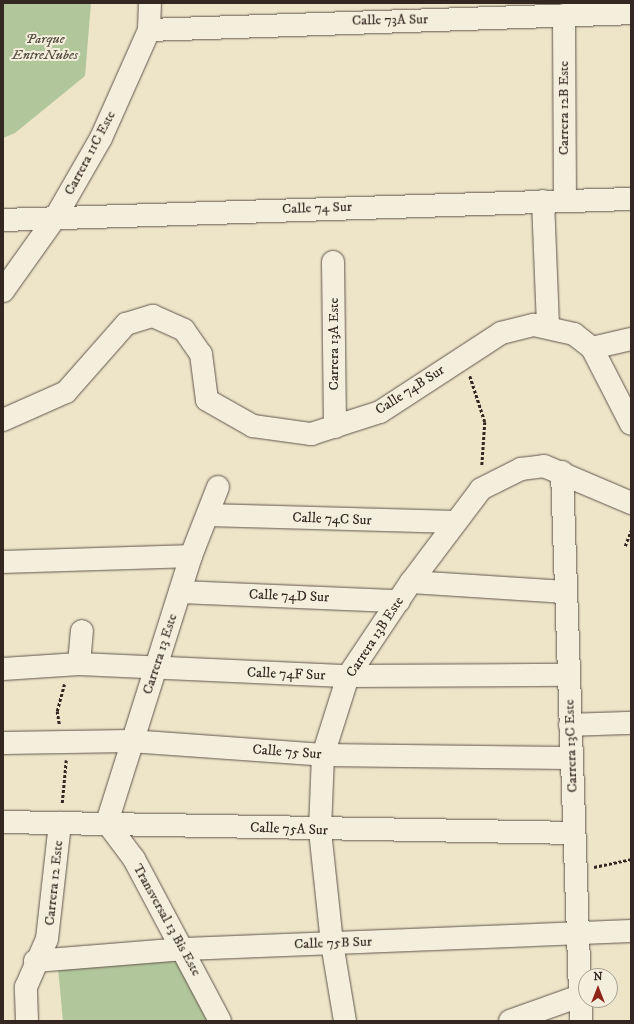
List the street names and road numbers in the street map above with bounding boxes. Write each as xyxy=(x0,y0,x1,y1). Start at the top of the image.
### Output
street label: Calle 73A Sur xyxy=(352,11,428,29)
street label: Carrera 12B Este xyxy=(556,61,572,155)
street label: Carrera 11C Este xyxy=(61,108,119,198)
street label: Calle 74 Sur xyxy=(282,198,352,218)
street label: Carrera 13A Este xyxy=(326,298,342,390)
street label: Calle 74B Sur xyxy=(372,361,448,419)
street label: Calle 74C Sur xyxy=(292,509,372,529)
street label: Calle 74D Sur xyxy=(249,586,329,606)
street label: Carrera 13B Este xyxy=(343,594,407,680)
street label: Carrera 13 Este xyxy=(139,612,181,696)
street label: Calle 74F Sur xyxy=(246,664,326,684)
street label: Carrera 13C Este xyxy=(561,699,581,793)
street label: Calle 75 Sur xyxy=(252,741,322,763)
street label: Calle 75A Sur xyxy=(250,819,328,839)
street label: Carrera 12 Este xyxy=(41,840,67,926)
street label: Transversal 13 Bis Este xyxy=(129,861,205,979)
street label: Calle 75B Sur xyxy=(294,933,372,953)

